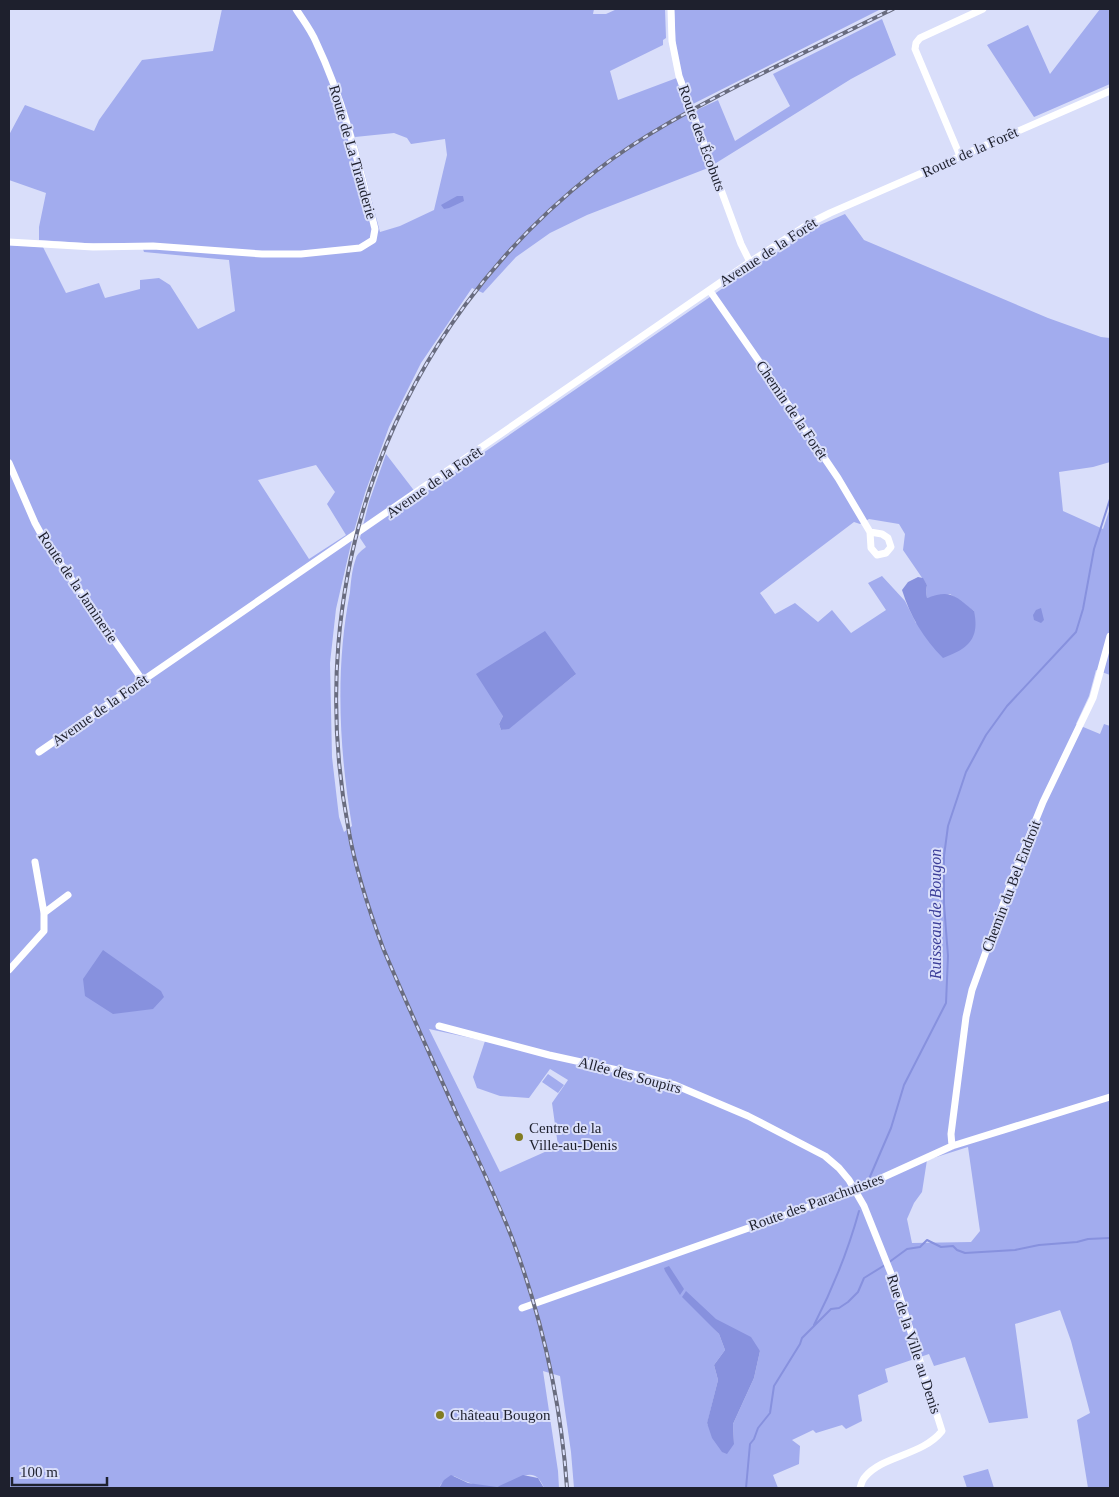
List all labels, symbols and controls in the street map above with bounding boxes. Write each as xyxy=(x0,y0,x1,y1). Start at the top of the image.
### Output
street label: Route de La Tirauderie xyxy=(326,83,380,221)
street label: Route des Écobuts xyxy=(675,83,729,193)
street label: Route de la Forêt xyxy=(919,123,1021,180)
street label: Avenue de la Forêt xyxy=(716,214,821,290)
street label: Chemin de la Forêt xyxy=(753,358,831,463)
street label: Avenue de la Forêt xyxy=(383,442,486,521)
street label: Route de la Jaminerie xyxy=(35,528,121,646)
street label: Avenue de la Forêt xyxy=(49,670,152,749)
street label: Chemin du Bel Endroit xyxy=(979,817,1044,954)
water label: Ruisseau de Bougon xyxy=(927,849,945,980)
street label: Allée des Soupirs xyxy=(577,1054,683,1096)
place label: Centre de la Ville-au-Denis xyxy=(529,1120,617,1153)
marker: Centre de la Ville-au-Denis xyxy=(513,1131,525,1143)
street label: Route des Parachutistes xyxy=(746,1170,886,1234)
street label: Rue de la Ville au Denis xyxy=(884,1272,944,1416)
place label: Château Bougon xyxy=(450,1407,551,1423)
marker: Château Bougon xyxy=(434,1409,446,1421)
scale bar xyxy=(12,1454,108,1486)
text: 100 m xyxy=(20,1464,58,1480)

